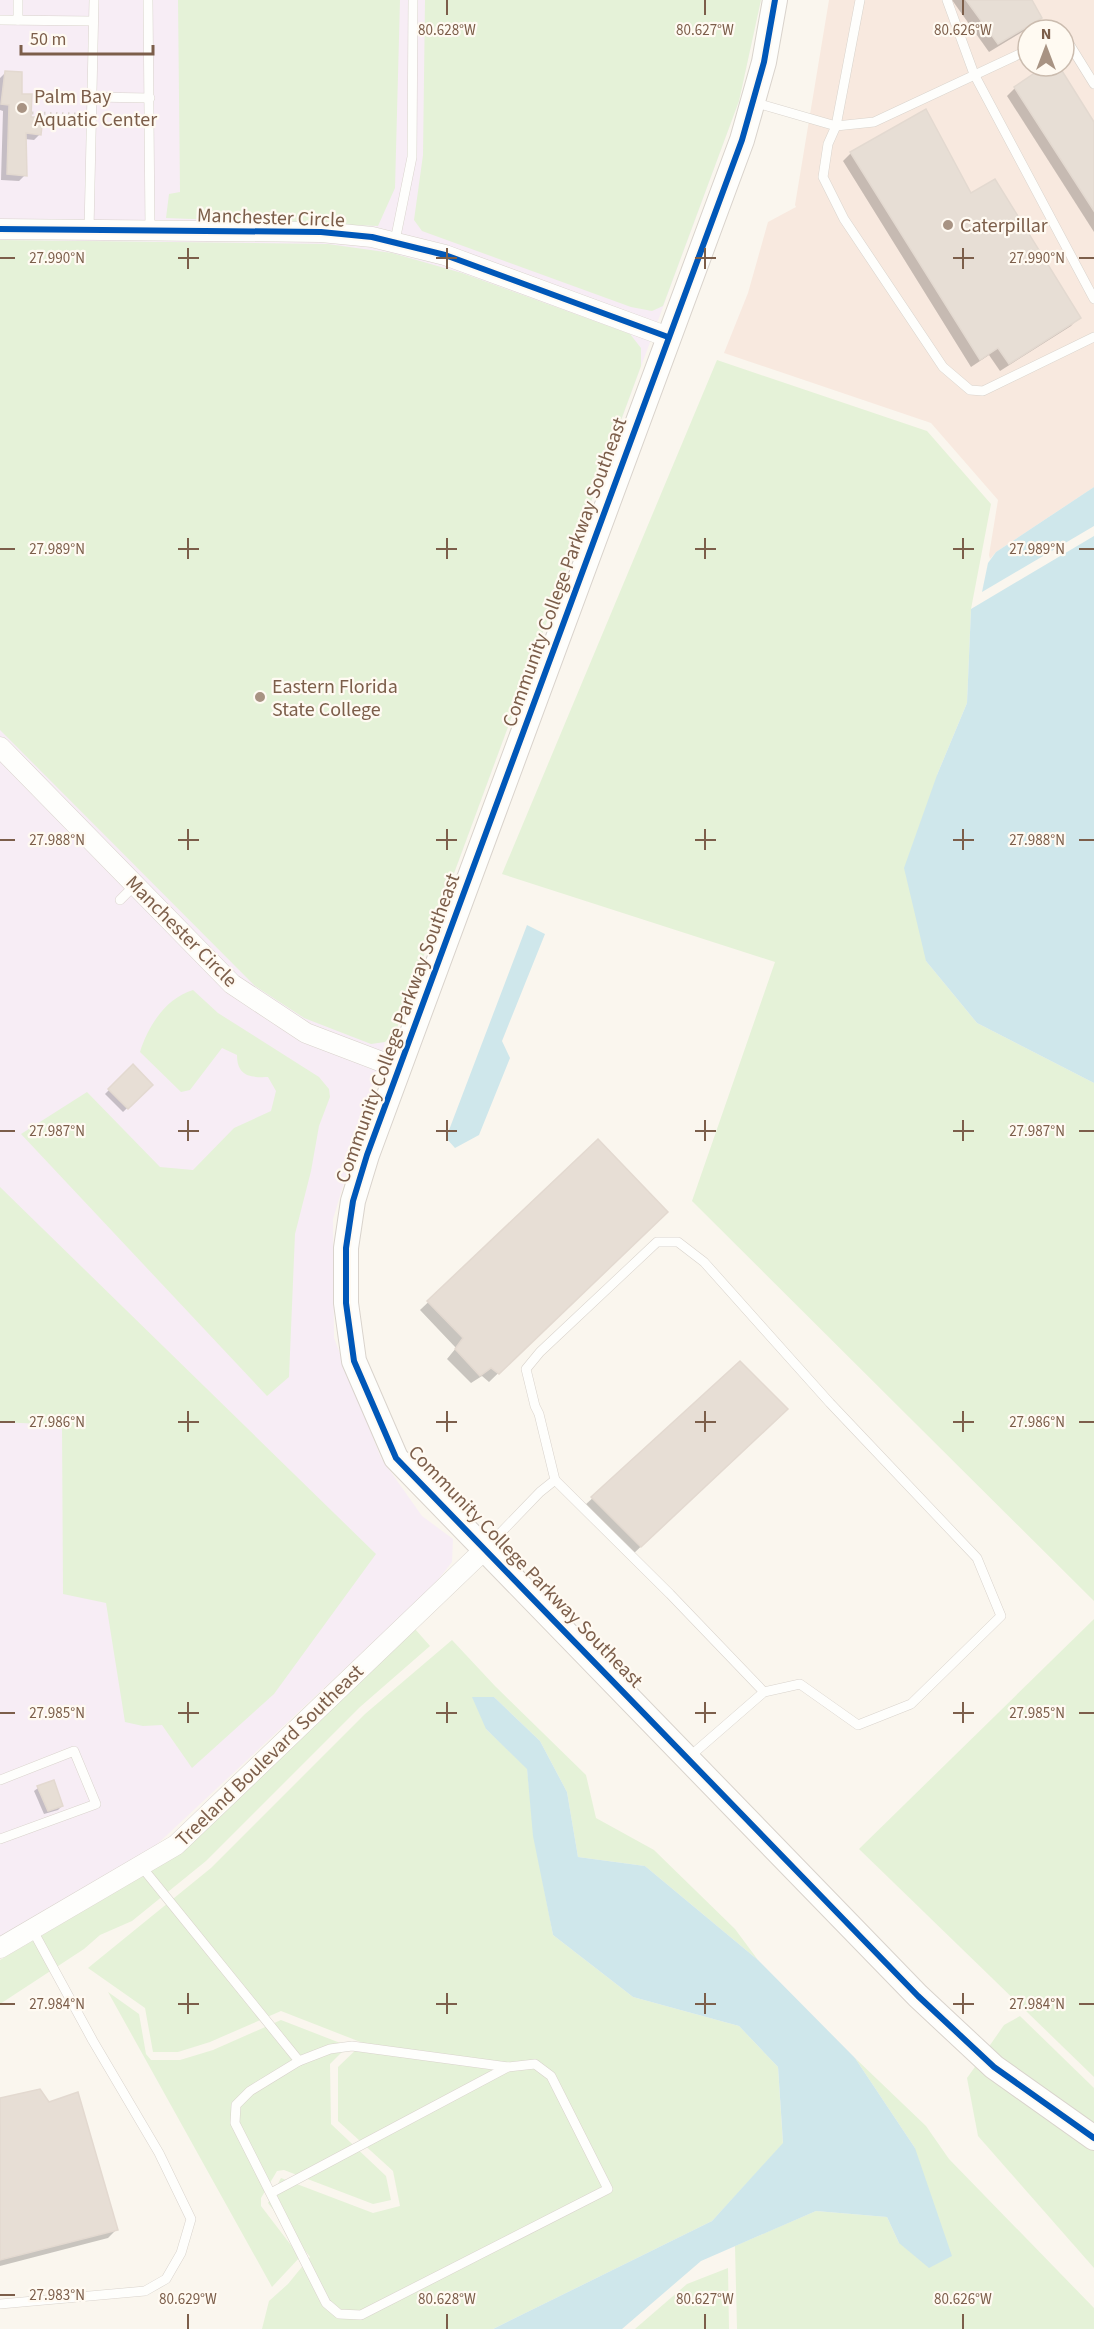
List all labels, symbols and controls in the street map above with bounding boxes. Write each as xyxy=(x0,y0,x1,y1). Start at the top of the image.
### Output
scale bar xyxy=(21,18,153,56)
north arrow xyxy=(1016,18,1076,78)
text: 80.628°W xyxy=(418,20,476,41)
text: 80.627°W xyxy=(676,20,734,41)
text: 80.626°W xyxy=(934,20,992,41)
text: N xyxy=(1041,23,1051,45)
text: 50 m xyxy=(30,27,66,52)
place label: Palm Bay Aquatic Center xyxy=(34,83,157,134)
marker: Palm Bay Aquatic Center xyxy=(15,101,29,115)
street label: Manchester Circle xyxy=(197,201,345,235)
place label: Caterpillar xyxy=(960,212,1048,240)
marker: Caterpillar xyxy=(941,218,955,232)
text: 27.990°N xyxy=(29,248,85,269)
text: 27.990°N xyxy=(1009,248,1065,269)
street label: Community College Parkway Southeast xyxy=(496,413,634,731)
text: 27.989°N xyxy=(29,539,85,560)
text: 27.989°N xyxy=(1009,539,1065,560)
place label: Eastern Florida State College xyxy=(272,673,398,724)
marker: Eastern Florida State College xyxy=(253,690,267,704)
text: 27.988°N xyxy=(29,830,85,851)
text: 27.988°N xyxy=(1009,830,1065,851)
street label: Manchester Circle xyxy=(119,869,244,994)
street label: Community College Parkway Southeast xyxy=(329,869,467,1187)
text: 27.987°N xyxy=(29,1121,85,1142)
text: 27.987°N xyxy=(1009,1121,1065,1142)
text: 27.986°N xyxy=(29,1412,85,1433)
text: 27.986°N xyxy=(1009,1412,1065,1433)
street label: Community College Parkway Southeast xyxy=(401,1439,649,1694)
street label: Treeland Boulevard Southeast xyxy=(169,1658,370,1853)
text: 27.985°N xyxy=(29,1703,85,1724)
text: 27.985°N xyxy=(1009,1703,1065,1724)
text: 27.984°N xyxy=(29,1994,85,2015)
text: 27.984°N xyxy=(1009,1994,1065,2015)
text: 27.983°N xyxy=(29,2285,85,2306)
text: 80.629°W xyxy=(159,2289,217,2310)
text: 80.628°W xyxy=(418,2289,476,2310)
text: 80.627°W xyxy=(676,2289,734,2310)
text: 80.626°W xyxy=(934,2289,992,2310)

